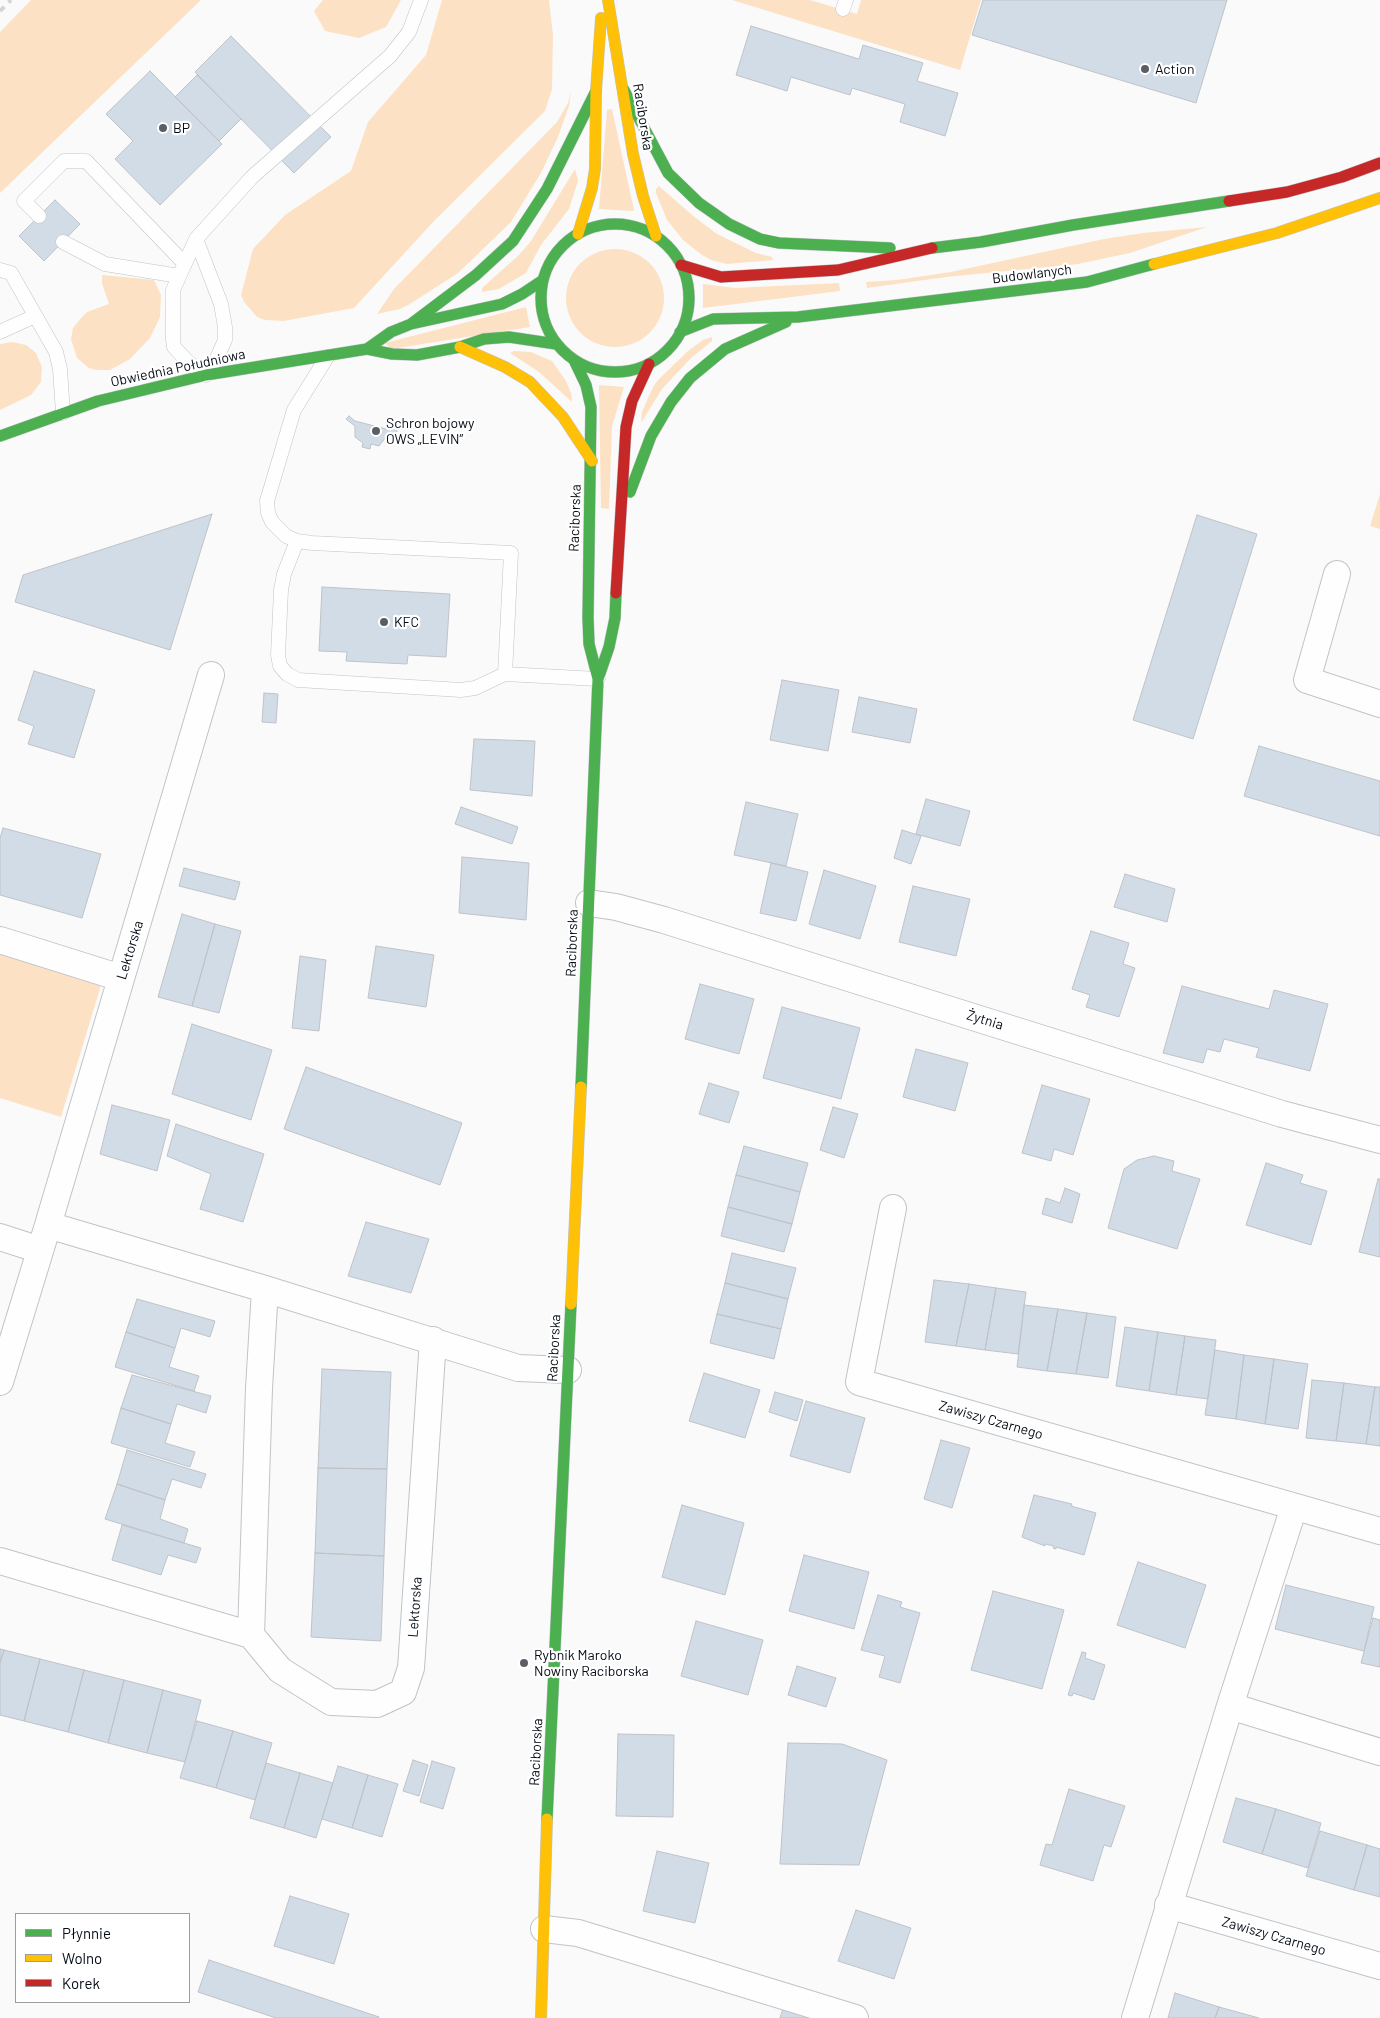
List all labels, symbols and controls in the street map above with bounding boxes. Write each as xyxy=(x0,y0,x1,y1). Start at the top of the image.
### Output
place label: Action xyxy=(1155,61,1194,77)
marker: Action xyxy=(1139,63,1151,75)
street label: Raciborska xyxy=(629,82,657,152)
place label: BP xyxy=(173,120,190,136)
marker: BP xyxy=(157,122,169,134)
street label: Budowlanych xyxy=(991,261,1073,287)
street label: Obwiednia Południowa xyxy=(109,346,247,390)
place label: Schron bojowy OWS „LEVIN” xyxy=(386,415,475,448)
marker: Schron bojowy OWS „LEVIN” xyxy=(370,425,382,437)
street label: Raciborska xyxy=(565,484,585,552)
place label: KFC xyxy=(394,614,419,630)
marker: KFC xyxy=(378,616,390,628)
street label: Raciborska xyxy=(562,909,582,977)
street label: Lektorska xyxy=(113,918,147,982)
street label: Żytnia xyxy=(965,1006,1005,1034)
street label: Raciborska xyxy=(544,1314,564,1382)
street label: Zawiszy Czarnego xyxy=(937,1397,1045,1443)
street label: Lektorska xyxy=(405,1576,425,1638)
place label: Rybnik Maroko Nowiny Raciborska xyxy=(534,1647,649,1680)
marker: Rybnik Maroko Nowiny Raciborska xyxy=(518,1657,530,1669)
street label: Raciborska xyxy=(526,1718,546,1786)
legend xyxy=(15,1913,190,2003)
street label: Zawiszy Czarnego xyxy=(1220,1913,1328,1959)
text: Płynnie xyxy=(62,1924,111,1942)
text: Wolno xyxy=(62,1949,102,1967)
text: Korek xyxy=(62,1974,100,1992)

